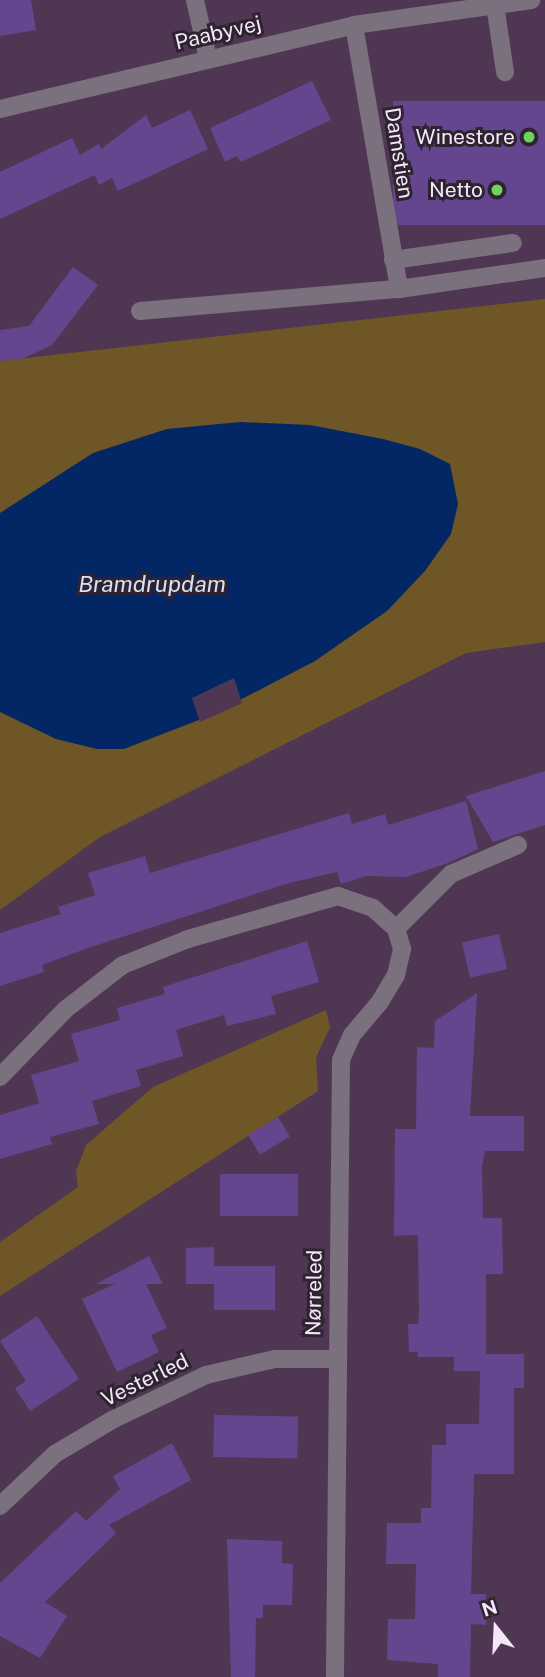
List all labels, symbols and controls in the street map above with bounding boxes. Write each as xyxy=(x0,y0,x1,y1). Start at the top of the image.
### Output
street label: Paabyvej xyxy=(172,11,264,55)
street label: Damstien xyxy=(379,106,419,200)
place label: Winestore xyxy=(416,124,515,150)
marker: Winestore xyxy=(521,129,537,145)
place label: Netto xyxy=(429,177,483,203)
marker: Netto xyxy=(489,182,505,198)
water label: Bramdrupdam xyxy=(78,570,226,598)
street label: Nørreled xyxy=(301,1250,327,1336)
street label: Vesterled xyxy=(97,1348,193,1412)
north arrow xyxy=(461,1593,531,1663)
text: N xyxy=(479,1595,500,1621)

